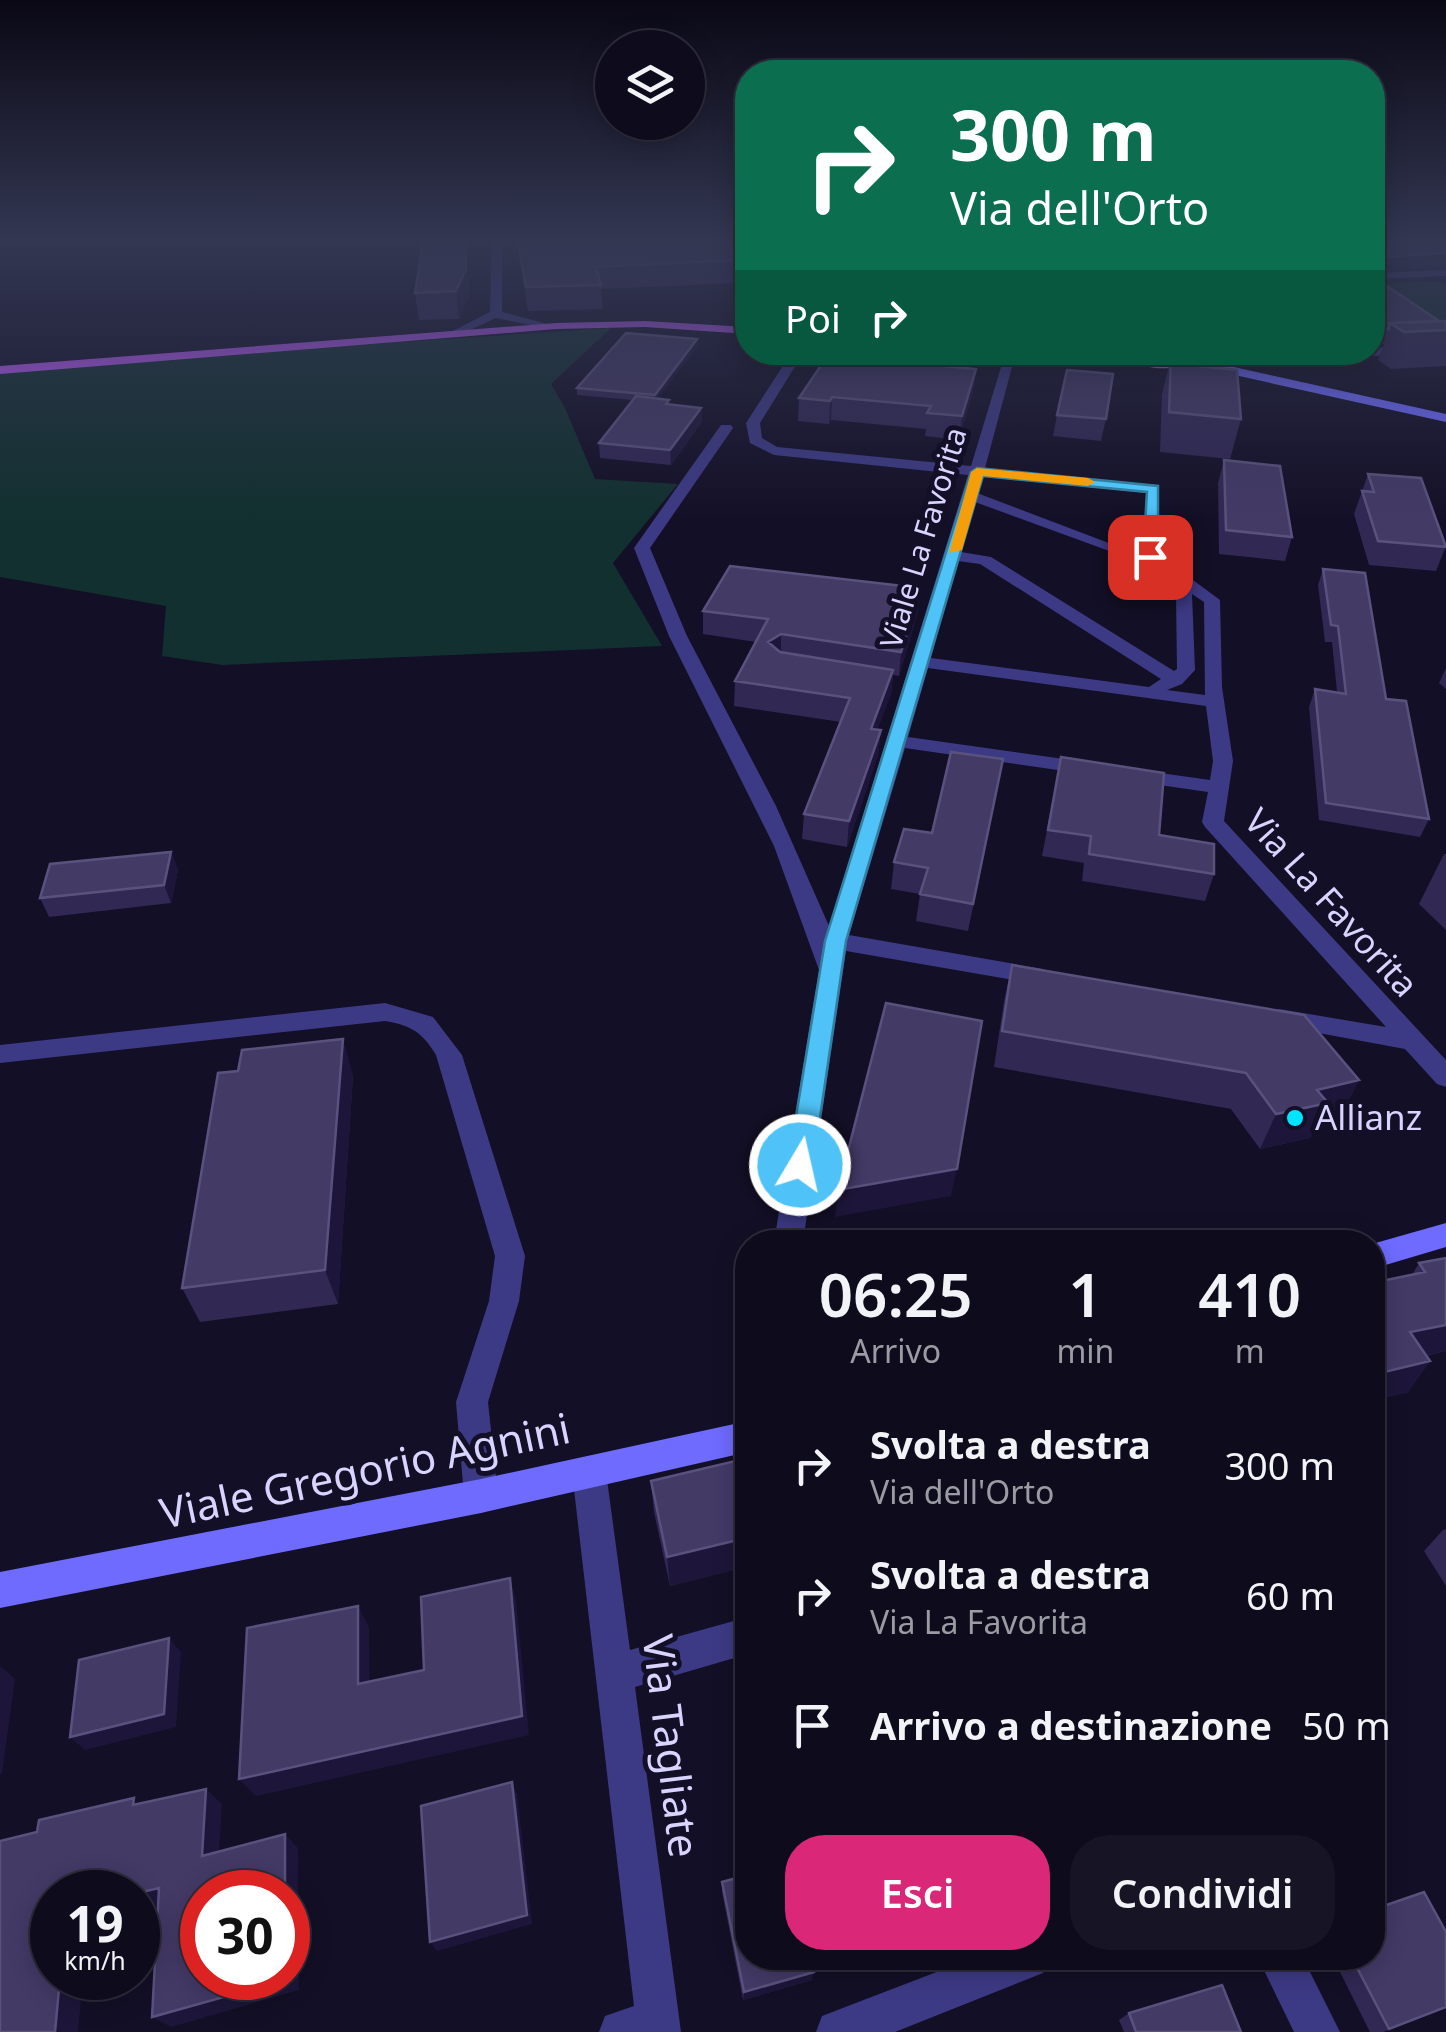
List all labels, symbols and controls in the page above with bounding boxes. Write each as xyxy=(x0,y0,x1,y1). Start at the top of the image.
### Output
map controls xyxy=(595,30,705,140)
button: layers xyxy=(595,30,705,140)
text: 300 m xyxy=(950,86,1157,182)
icon: right xyxy=(785,100,915,230)
text: Via dell'Orto xyxy=(950,177,1209,238)
icon: right xyxy=(861,290,916,345)
text: Poi xyxy=(785,292,841,344)
street label: Viale La Favorita xyxy=(869,422,976,653)
pin xyxy=(1108,515,1193,600)
icon: arrive xyxy=(1123,530,1178,585)
street label: Via La Favorita xyxy=(1235,798,1429,1006)
place label: Allianz xyxy=(1315,1093,1422,1140)
marker: Allianz xyxy=(1284,1107,1306,1129)
position arrow xyxy=(748,1113,852,1217)
text: 06:25 xyxy=(819,1253,973,1335)
text: 1 xyxy=(1068,1253,1103,1335)
text: 410 xyxy=(1198,1253,1301,1335)
text: Arrivo xyxy=(850,1329,941,1372)
text: min xyxy=(1056,1329,1114,1372)
text: m xyxy=(1235,1329,1265,1372)
street label: Viale Gregorio Agnini xyxy=(154,1398,575,1541)
text: Svolta a destra xyxy=(870,1418,1151,1470)
icon: right xyxy=(785,1438,840,1493)
text: 300 m xyxy=(1224,1439,1335,1491)
text: Via dell'Orto xyxy=(870,1470,1054,1513)
text: Svolta a destra xyxy=(870,1548,1151,1600)
icon: right xyxy=(785,1568,840,1623)
text: 60 m xyxy=(1246,1569,1335,1621)
text: Via La Favorita xyxy=(870,1600,1088,1643)
street label: Via Tagliate xyxy=(631,1631,714,1860)
icon: arrive xyxy=(785,1698,840,1753)
text: Arrivo a destinazione xyxy=(870,1699,1272,1751)
text: 50 m xyxy=(1302,1699,1391,1751)
button: Esci xyxy=(785,1835,1050,1950)
button: Condividi xyxy=(1070,1835,1335,1950)
speed limit sign: 30 xyxy=(180,1870,310,2000)
text: 19 xyxy=(66,1889,124,1957)
text: km/h xyxy=(64,1943,126,1977)

